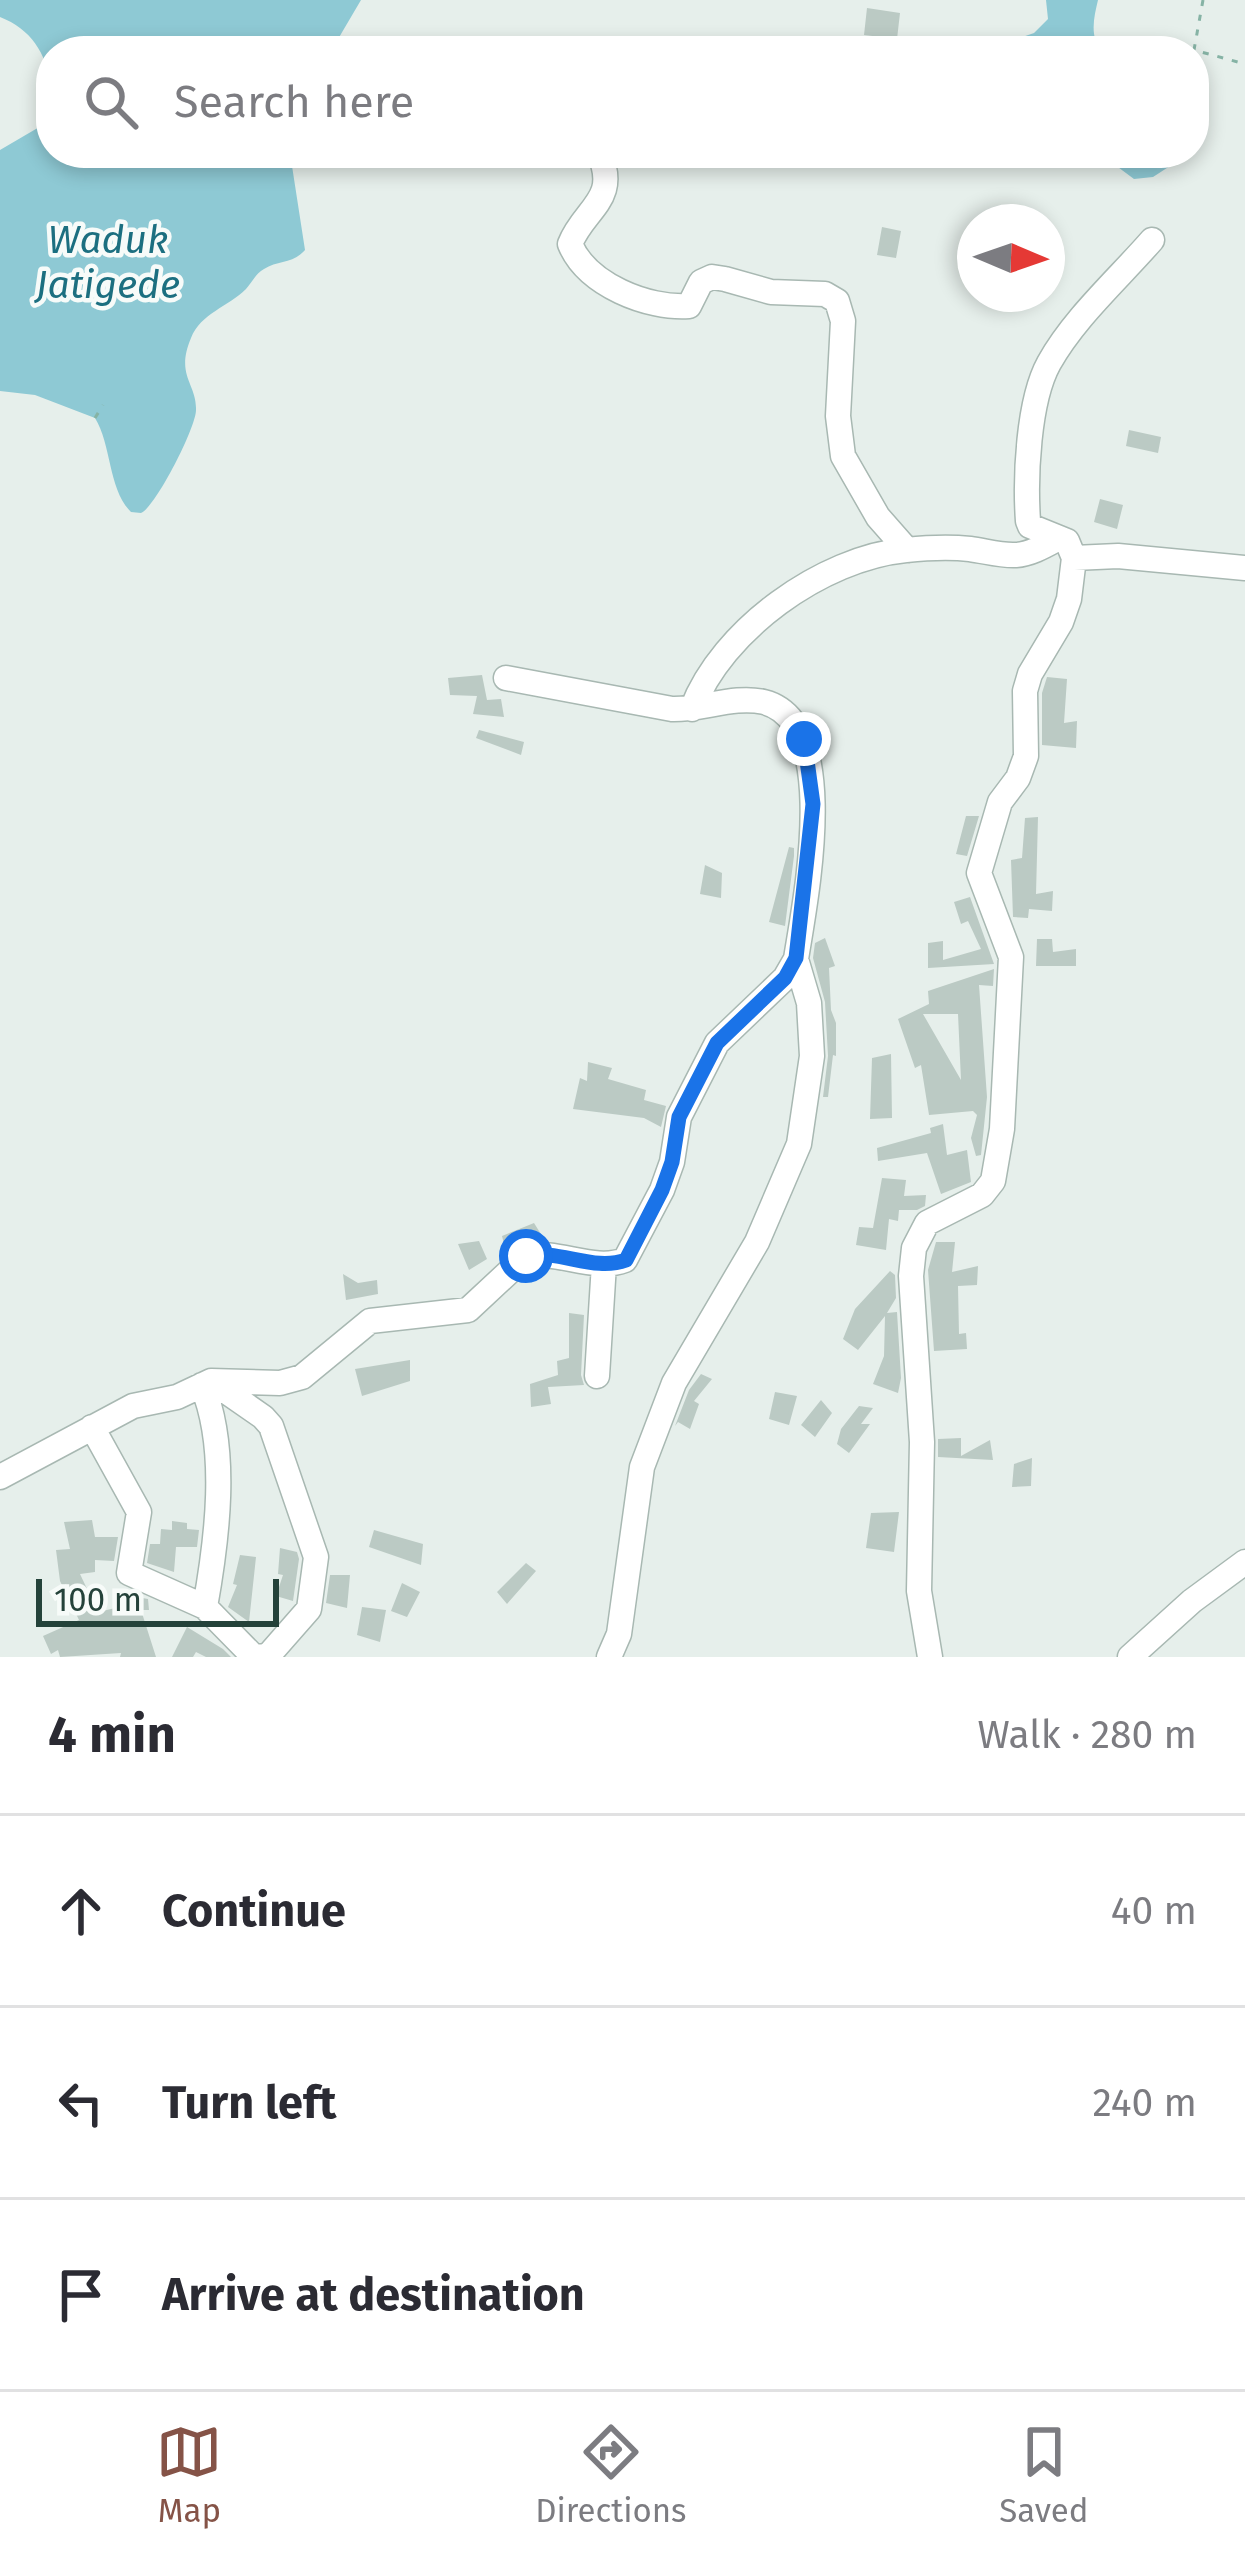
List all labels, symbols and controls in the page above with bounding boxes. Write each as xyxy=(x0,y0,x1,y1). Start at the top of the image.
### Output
search box xyxy=(36,36,1209,168)
icon: search xyxy=(78,69,144,135)
text: Search here xyxy=(174,75,414,129)
north arrow xyxy=(957,204,1065,312)
water label: Waduk Jatigede xyxy=(34,217,180,308)
route end xyxy=(777,712,831,766)
route start xyxy=(499,1229,553,1283)
scale bar xyxy=(36,1573,279,1626)
text: 100 m xyxy=(54,1580,142,1620)
text: 4 min xyxy=(48,1704,176,1766)
text: Walk · 280 m xyxy=(977,1712,1197,1758)
icon: ahead xyxy=(48,1878,114,1944)
text: Continue xyxy=(162,1884,346,1938)
text: 40 m xyxy=(1111,1888,1197,1934)
icon: left xyxy=(48,2070,114,2136)
text: Turn left xyxy=(162,2076,336,2130)
text: 240 m xyxy=(1092,2080,1197,2126)
icon: arrive xyxy=(48,2262,114,2328)
text: Arrive at destination xyxy=(162,2268,585,2322)
tab: Map xyxy=(156,2419,222,2531)
tab: Directions xyxy=(535,2419,687,2531)
tab: Saved xyxy=(999,2419,1089,2531)

